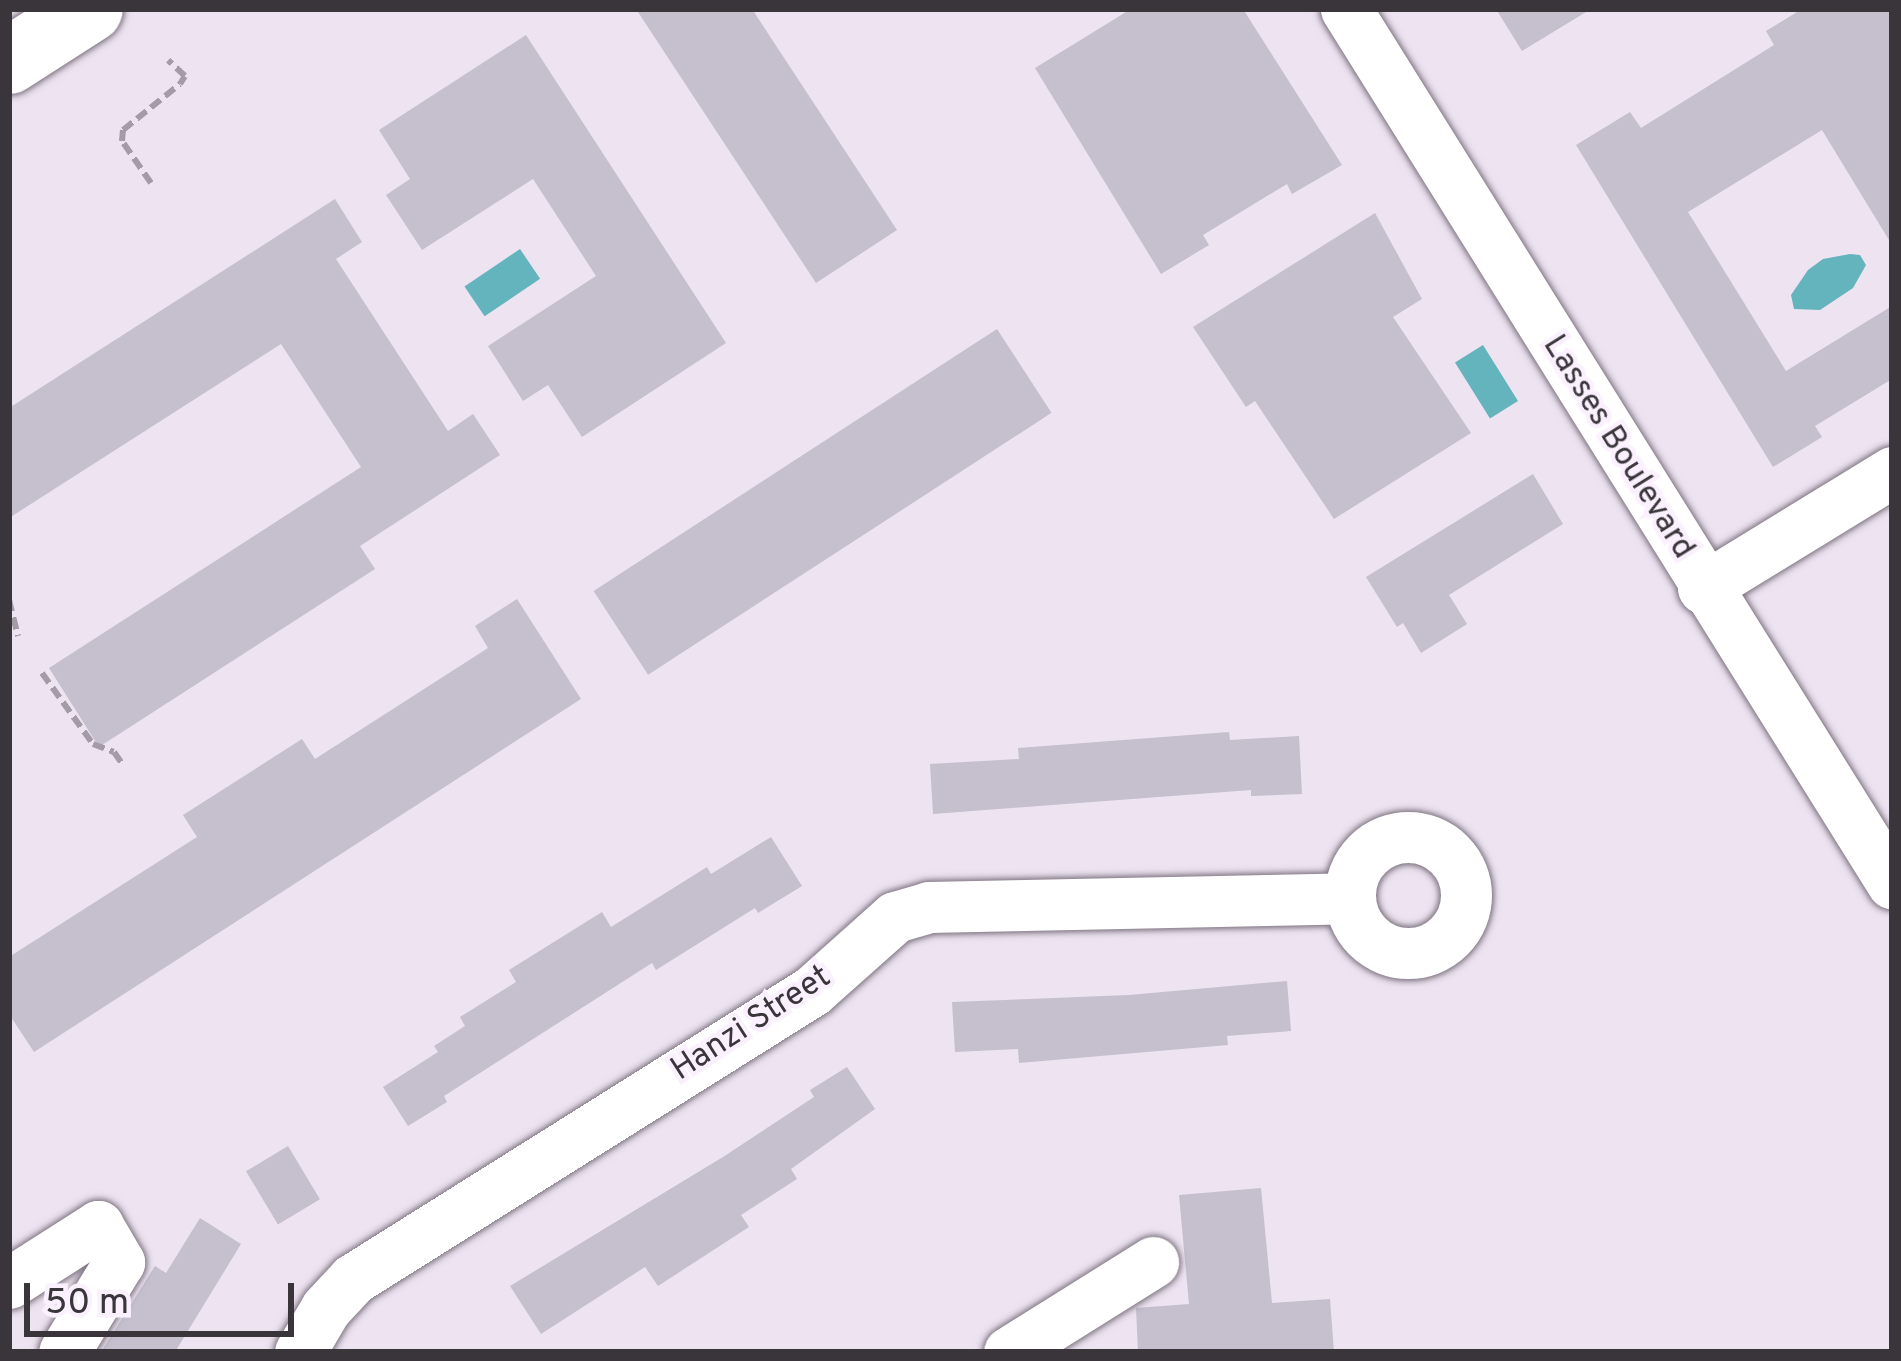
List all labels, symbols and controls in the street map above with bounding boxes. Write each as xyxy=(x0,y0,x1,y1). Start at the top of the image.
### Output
street label: Lasses Boulevard xyxy=(1532,329,1702,567)
street label: Hanzi Street xyxy=(665,959,839,1091)
scale bar xyxy=(30,1259,300,1333)
text: 50 m xyxy=(45,1281,129,1327)

